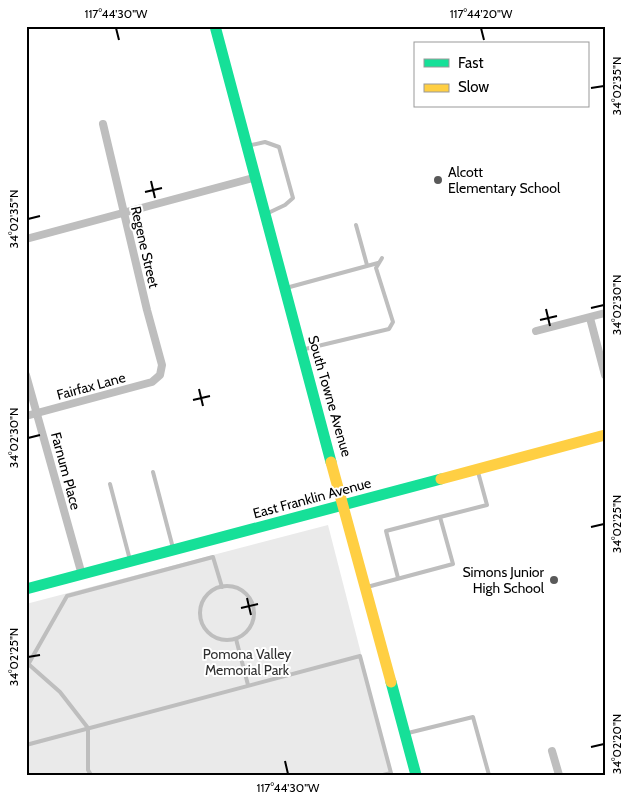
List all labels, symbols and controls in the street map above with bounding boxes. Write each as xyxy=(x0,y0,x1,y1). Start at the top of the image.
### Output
text: 117°44'30"W xyxy=(85,6,148,21)
text: 117°44'20"W xyxy=(450,6,513,21)
legend xyxy=(414,42,588,108)
text: Fast xyxy=(458,54,483,72)
text: 34°02'35"N xyxy=(609,57,624,115)
text: Slow xyxy=(458,78,489,96)
place label: Alcott Elementary School xyxy=(448,163,561,197)
marker: Alcott Elementary School xyxy=(432,174,444,186)
text: 34°02'35"N xyxy=(6,190,21,248)
street label: Regene Street xyxy=(127,204,163,290)
text: 34°02'30"N xyxy=(609,275,624,335)
street label: South Towne Avenue xyxy=(304,333,356,459)
street label: Fairfax Lane xyxy=(55,368,127,404)
text: 34°02'30"N xyxy=(6,408,21,468)
street label: Farnum Place xyxy=(47,430,85,512)
street label: East Franklin Avenue xyxy=(251,474,373,522)
text: 34°02'25"N xyxy=(609,495,624,553)
place label: Simons Junior High School xyxy=(463,563,545,597)
marker: Simons Junior High School xyxy=(548,574,560,586)
text: 34°02'25"N xyxy=(6,628,21,686)
park label: Pomona Valley Memorial Park xyxy=(203,645,291,679)
text: 34°02'20"N xyxy=(609,714,624,774)
text: 117°44'30"W xyxy=(257,780,320,795)

